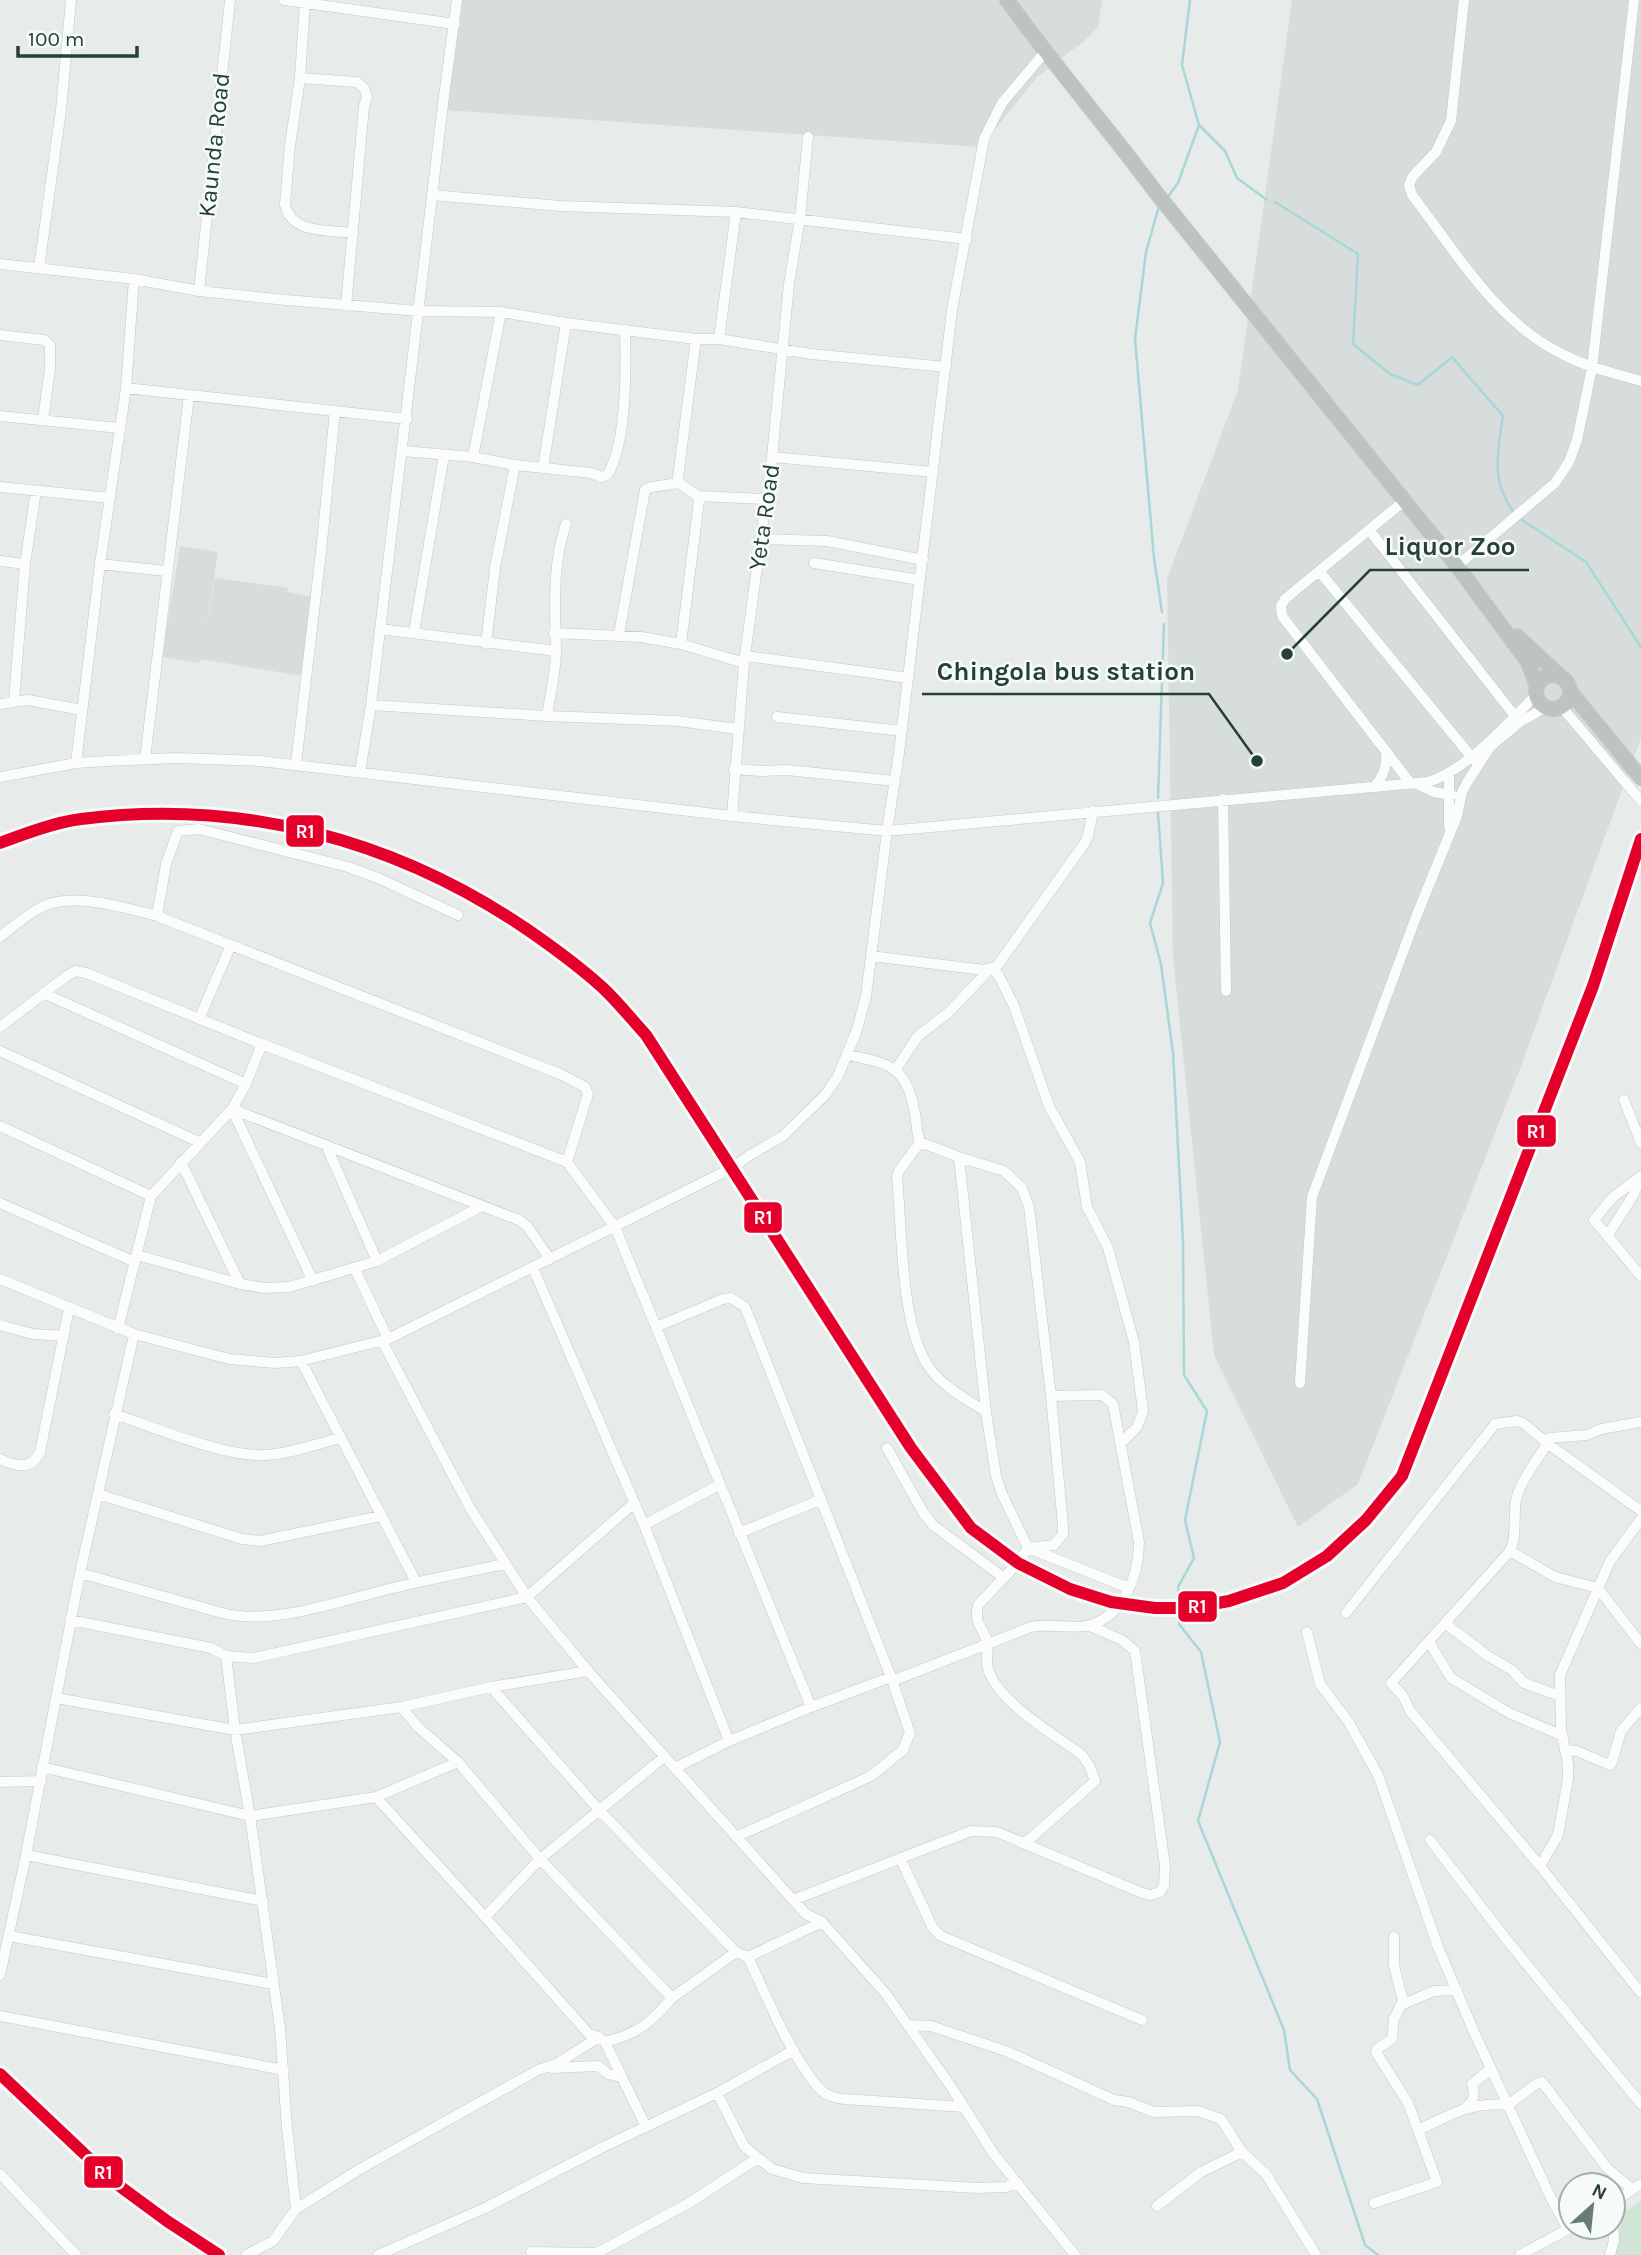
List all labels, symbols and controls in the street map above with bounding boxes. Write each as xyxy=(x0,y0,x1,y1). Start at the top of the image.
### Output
scale bar xyxy=(18,14,136,58)
text: 100 m xyxy=(28,27,85,51)
street label: Kaunda Road xyxy=(192,71,236,219)
street label: Yeta Road xyxy=(743,462,785,572)
callout: Liquor Zoo xyxy=(1370,523,1529,570)
text: Liquor Zoo xyxy=(1385,531,1515,562)
callout: Chingola bus station xyxy=(922,647,1209,694)
text: Chingola bus station xyxy=(937,656,1195,687)
line badge: R1 xyxy=(285,814,325,848)
text: R1 xyxy=(295,821,315,843)
line badge: R1 xyxy=(1516,1114,1557,1148)
text: R1 xyxy=(1526,1121,1546,1143)
line badge: R1 xyxy=(743,1201,783,1234)
text: R1 xyxy=(753,1207,773,1229)
line badge: R1 xyxy=(1177,1590,1218,1623)
text: R1 xyxy=(1187,1596,1207,1618)
line badge: R1 xyxy=(83,2155,124,2189)
text: R1 xyxy=(93,2162,113,2184)
north arrow xyxy=(1557,2171,1627,2241)
text: N xyxy=(1588,2179,1610,2205)

